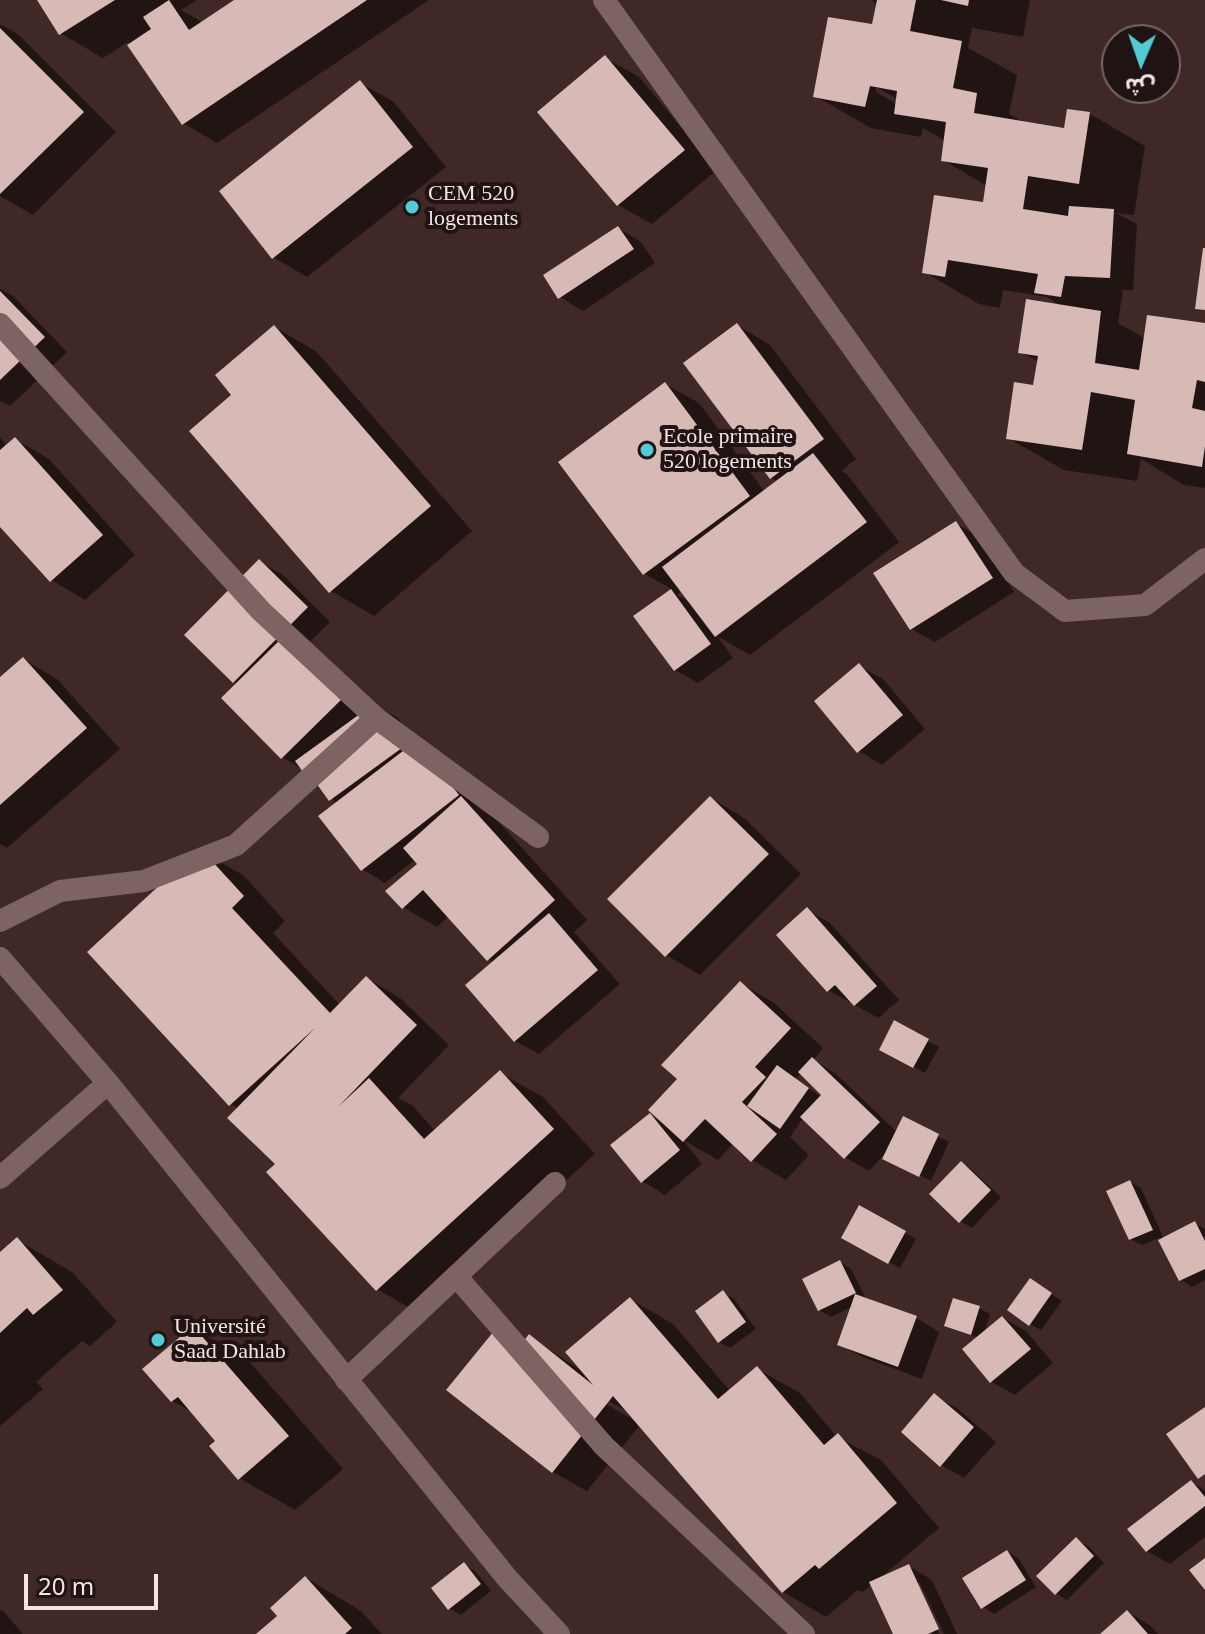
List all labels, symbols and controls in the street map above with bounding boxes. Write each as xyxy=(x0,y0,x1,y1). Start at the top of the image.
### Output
north arrow xyxy=(1101,24,1181,104)
text: ش xyxy=(1124,62,1156,109)
place label: CEM 520 logements xyxy=(428,181,538,232)
marker: CEM 520 logements xyxy=(403,198,421,216)
place label: Ecole primaire 520 logements xyxy=(663,424,816,476)
marker: Ecole primaire 520 logements xyxy=(638,441,656,459)
place label: Université Saad Dahlab xyxy=(174,1314,304,1366)
marker: Université Saad Dahlab xyxy=(149,1331,167,1349)
scale bar xyxy=(28,1558,162,1608)
text: 20 m xyxy=(38,1562,94,1613)

